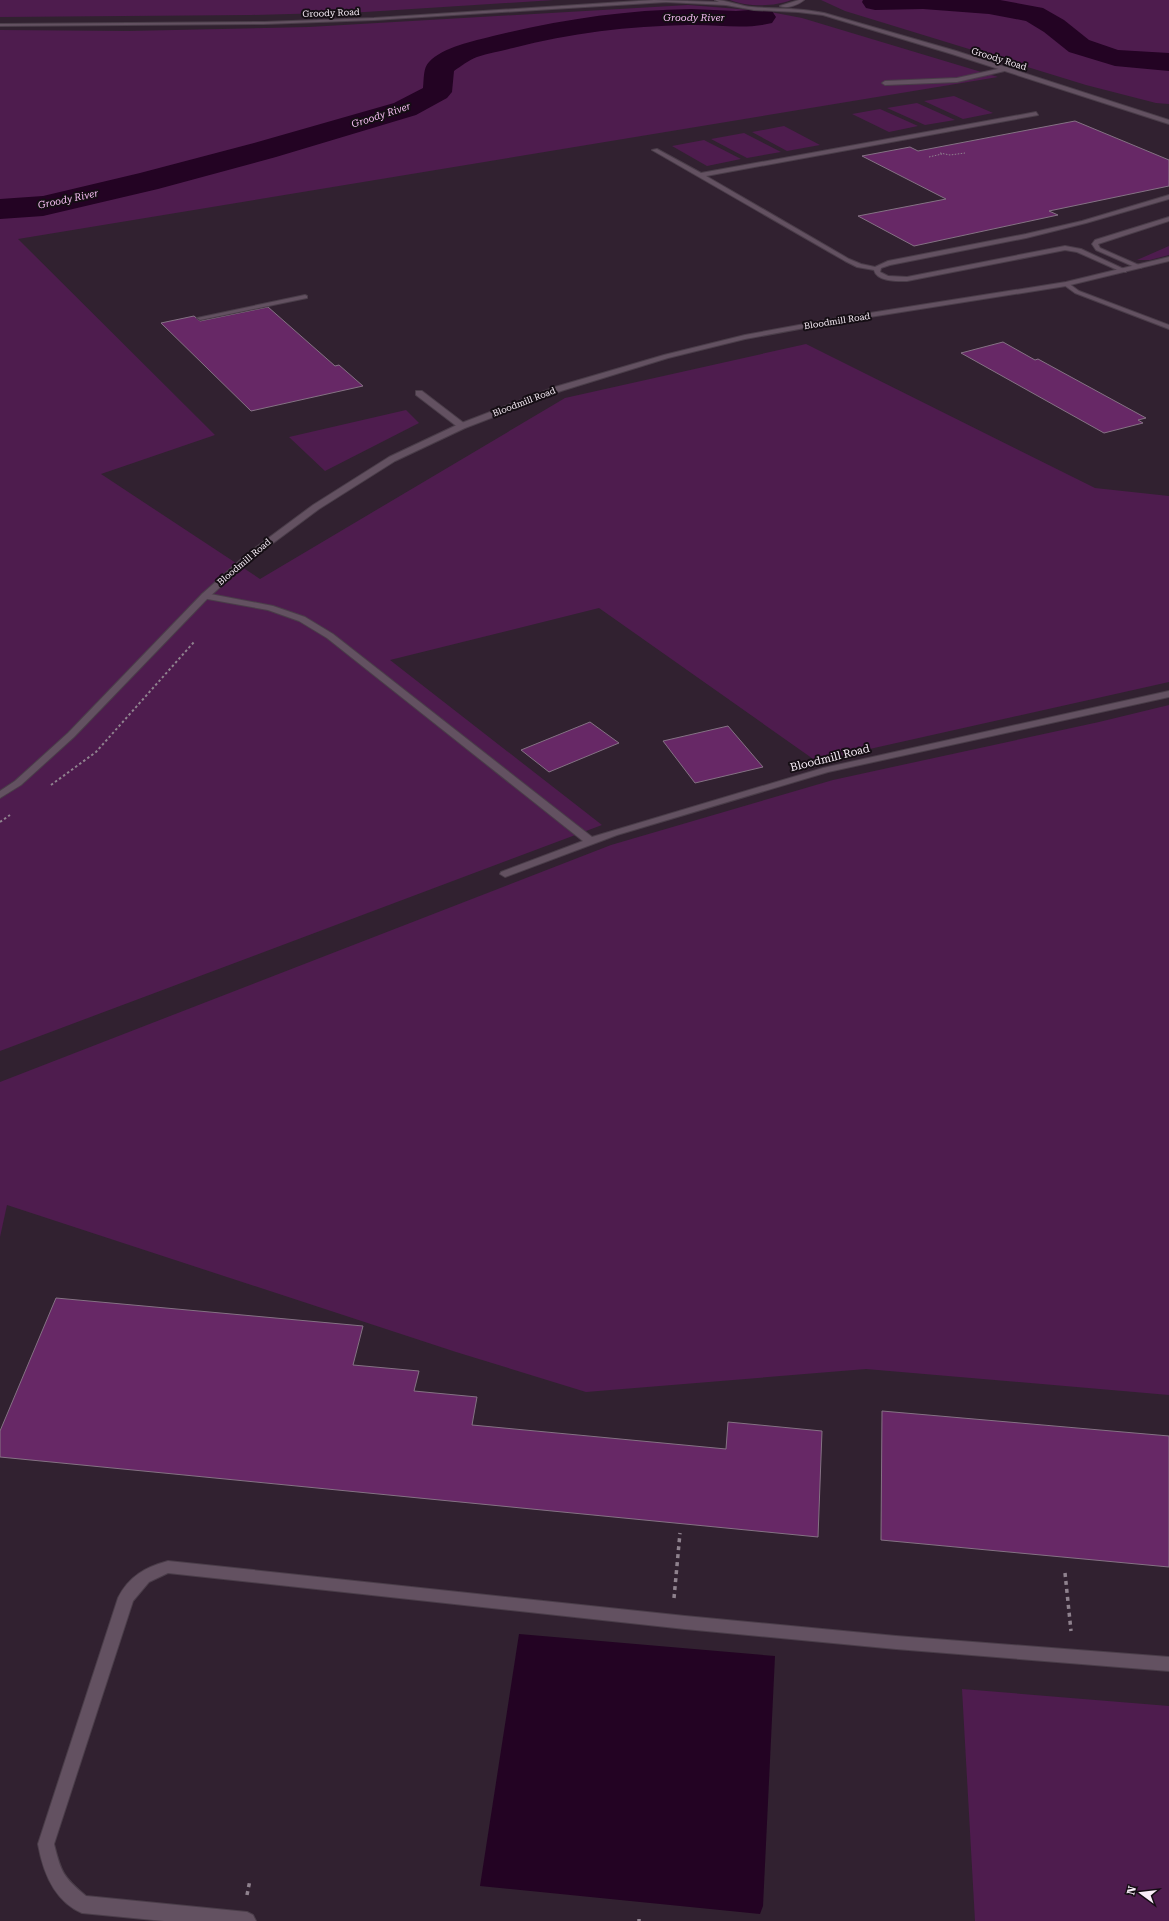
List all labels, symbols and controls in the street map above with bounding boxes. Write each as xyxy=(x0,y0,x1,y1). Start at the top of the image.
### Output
street label: Groody Road xyxy=(302,7,360,19)
water label: Groody River xyxy=(663,12,726,23)
street label: Groody Road xyxy=(970,46,1028,72)
water label: Groody River xyxy=(350,100,413,130)
water label: Groody River xyxy=(37,187,100,211)
street label: Bloodmill Road xyxy=(803,311,871,331)
street label: Bloodmill Road xyxy=(491,385,557,419)
street label: Bloodmill Road xyxy=(215,537,273,587)
street label: Bloodmill Road xyxy=(789,742,871,774)
north arrow xyxy=(1121,1873,1161,1913)
text: N xyxy=(1124,1884,1139,1896)

